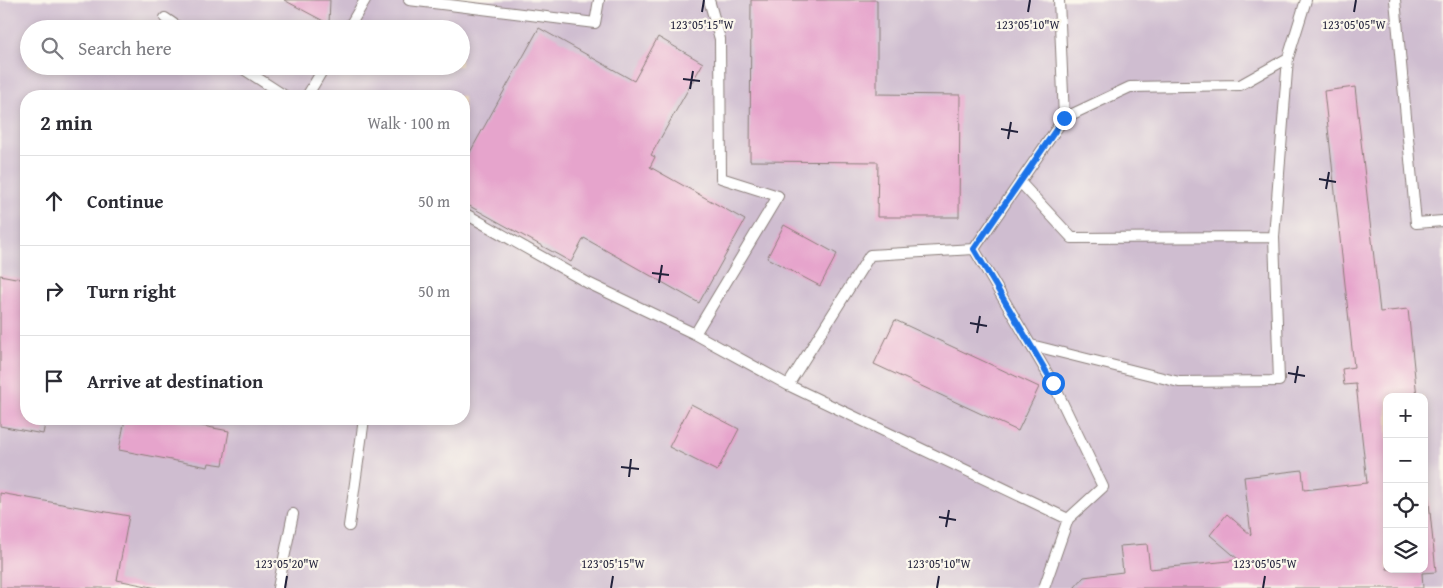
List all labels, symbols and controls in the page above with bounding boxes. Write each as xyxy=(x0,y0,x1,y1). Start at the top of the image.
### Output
text: 123°05'15"W xyxy=(670,16,734,33)
text: 123°05'10"W xyxy=(996,16,1060,33)
text: 123°05'05"W xyxy=(1322,16,1386,33)
search box xyxy=(20,20,470,75)
icon: search xyxy=(38,34,66,62)
text: Search here xyxy=(78,34,172,62)
text: 2 min xyxy=(40,107,92,138)
route end xyxy=(1053,107,1076,130)
text: Walk · 100 m xyxy=(367,111,450,135)
icon: ahead xyxy=(40,187,68,215)
text: Continue xyxy=(87,187,164,215)
text: 50 m xyxy=(418,189,450,213)
icon: right xyxy=(40,277,68,305)
text: Turn right xyxy=(87,277,176,305)
text: 50 m xyxy=(418,279,450,303)
icon: arrive xyxy=(40,367,68,395)
text: Arrive at destination xyxy=(87,367,263,395)
route start xyxy=(1042,372,1065,395)
map controls xyxy=(1383,393,1428,573)
button: + xyxy=(1383,393,1428,438)
button: − xyxy=(1383,438,1428,483)
button: locate xyxy=(1383,483,1428,528)
button: layers xyxy=(1383,528,1428,573)
text: 123°05'20"W xyxy=(255,555,319,572)
text: 123°05'15"W xyxy=(581,555,645,572)
text: 123°05'10"W xyxy=(907,555,971,572)
text: 123°05'05"W xyxy=(1233,555,1297,572)

